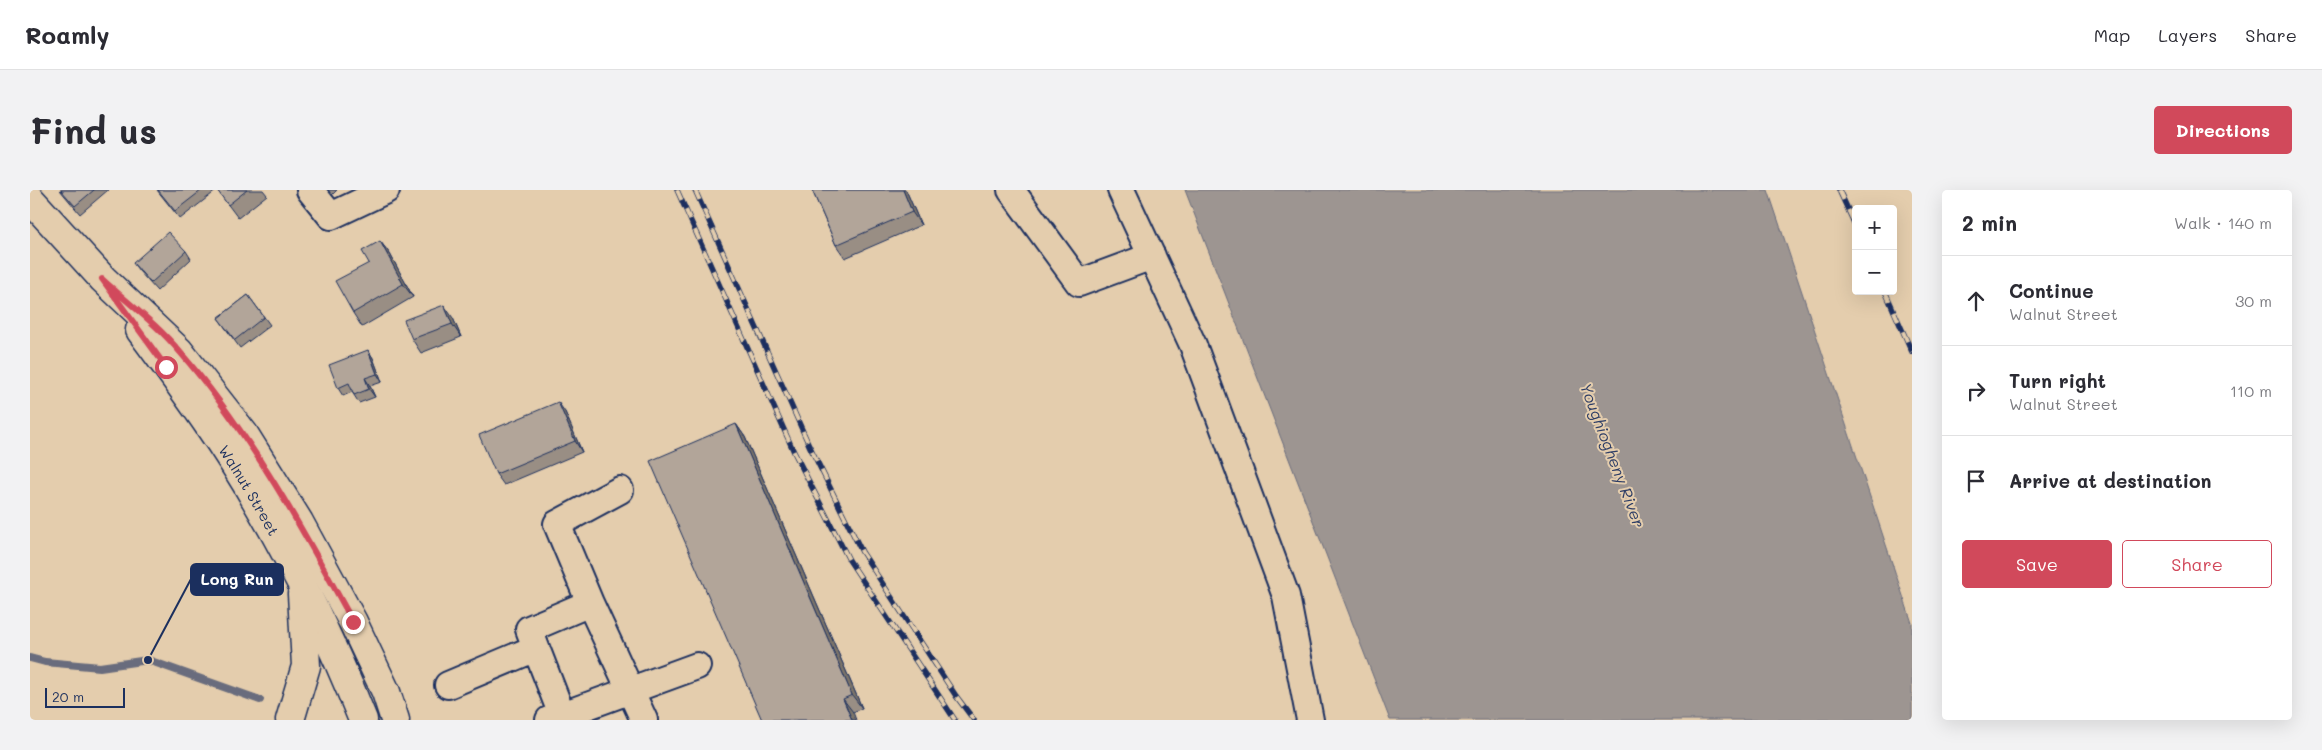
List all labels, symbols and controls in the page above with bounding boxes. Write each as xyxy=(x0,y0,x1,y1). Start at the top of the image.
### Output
text: Roamly xyxy=(25,19,109,50)
text: Map xyxy=(2094,23,2130,47)
text: Layers xyxy=(2158,23,2217,47)
text: Share xyxy=(2245,23,2297,47)
button: Directions xyxy=(2154,106,2292,154)
text: Find us xyxy=(30,107,157,153)
map controls xyxy=(1852,205,1897,295)
button: + xyxy=(1852,205,1897,250)
text: 2 min xyxy=(1962,209,2017,236)
text: Walk · 140 m xyxy=(2174,212,2272,233)
button: − xyxy=(1852,250,1897,295)
text: Continue xyxy=(2009,278,2094,303)
icon: ahead xyxy=(1962,287,1990,315)
text: 30 m xyxy=(2235,290,2272,311)
text: Walnut Street xyxy=(2009,303,2118,324)
route start xyxy=(155,356,178,379)
text: Turn right xyxy=(2009,368,2106,393)
icon: right xyxy=(1962,377,1990,405)
water label: Youghiogheny River xyxy=(1576,380,1650,530)
text: 110 m xyxy=(2230,380,2272,401)
text: Walnut Street xyxy=(2009,393,2118,414)
street label: Walnut Street xyxy=(215,441,284,539)
icon: arrive xyxy=(1962,467,1990,495)
text: Arrive at destination xyxy=(2009,468,2212,493)
button: Save xyxy=(1962,540,2112,588)
button: Share xyxy=(2122,540,2272,588)
callout: Long Run xyxy=(191,564,283,595)
text: Long Run xyxy=(201,568,273,589)
route end xyxy=(342,611,365,634)
scale bar xyxy=(45,685,125,708)
text: 20 m xyxy=(52,687,84,706)

